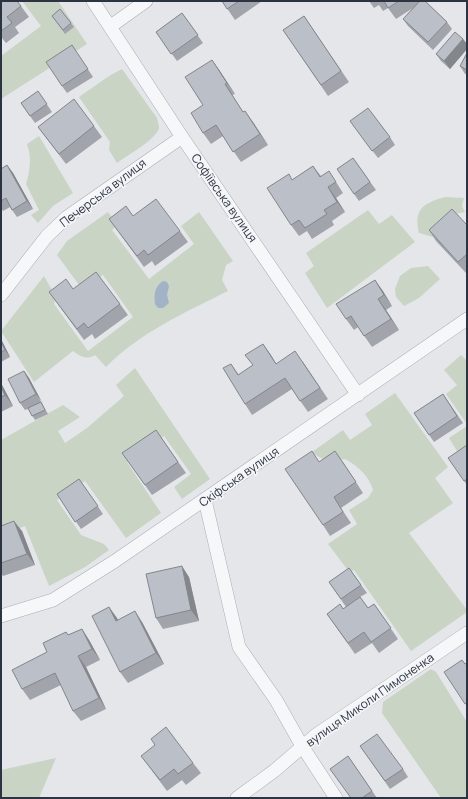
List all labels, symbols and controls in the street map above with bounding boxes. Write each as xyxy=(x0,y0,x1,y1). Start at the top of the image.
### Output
street label: Софіївська вулиця xyxy=(187,150,261,245)
street label: Печерська вулиця xyxy=(56,154,149,231)
street label: Скіфська вулиця xyxy=(195,443,282,511)
street label: вулиця Миколи Пимоненка xyxy=(302,649,437,750)

